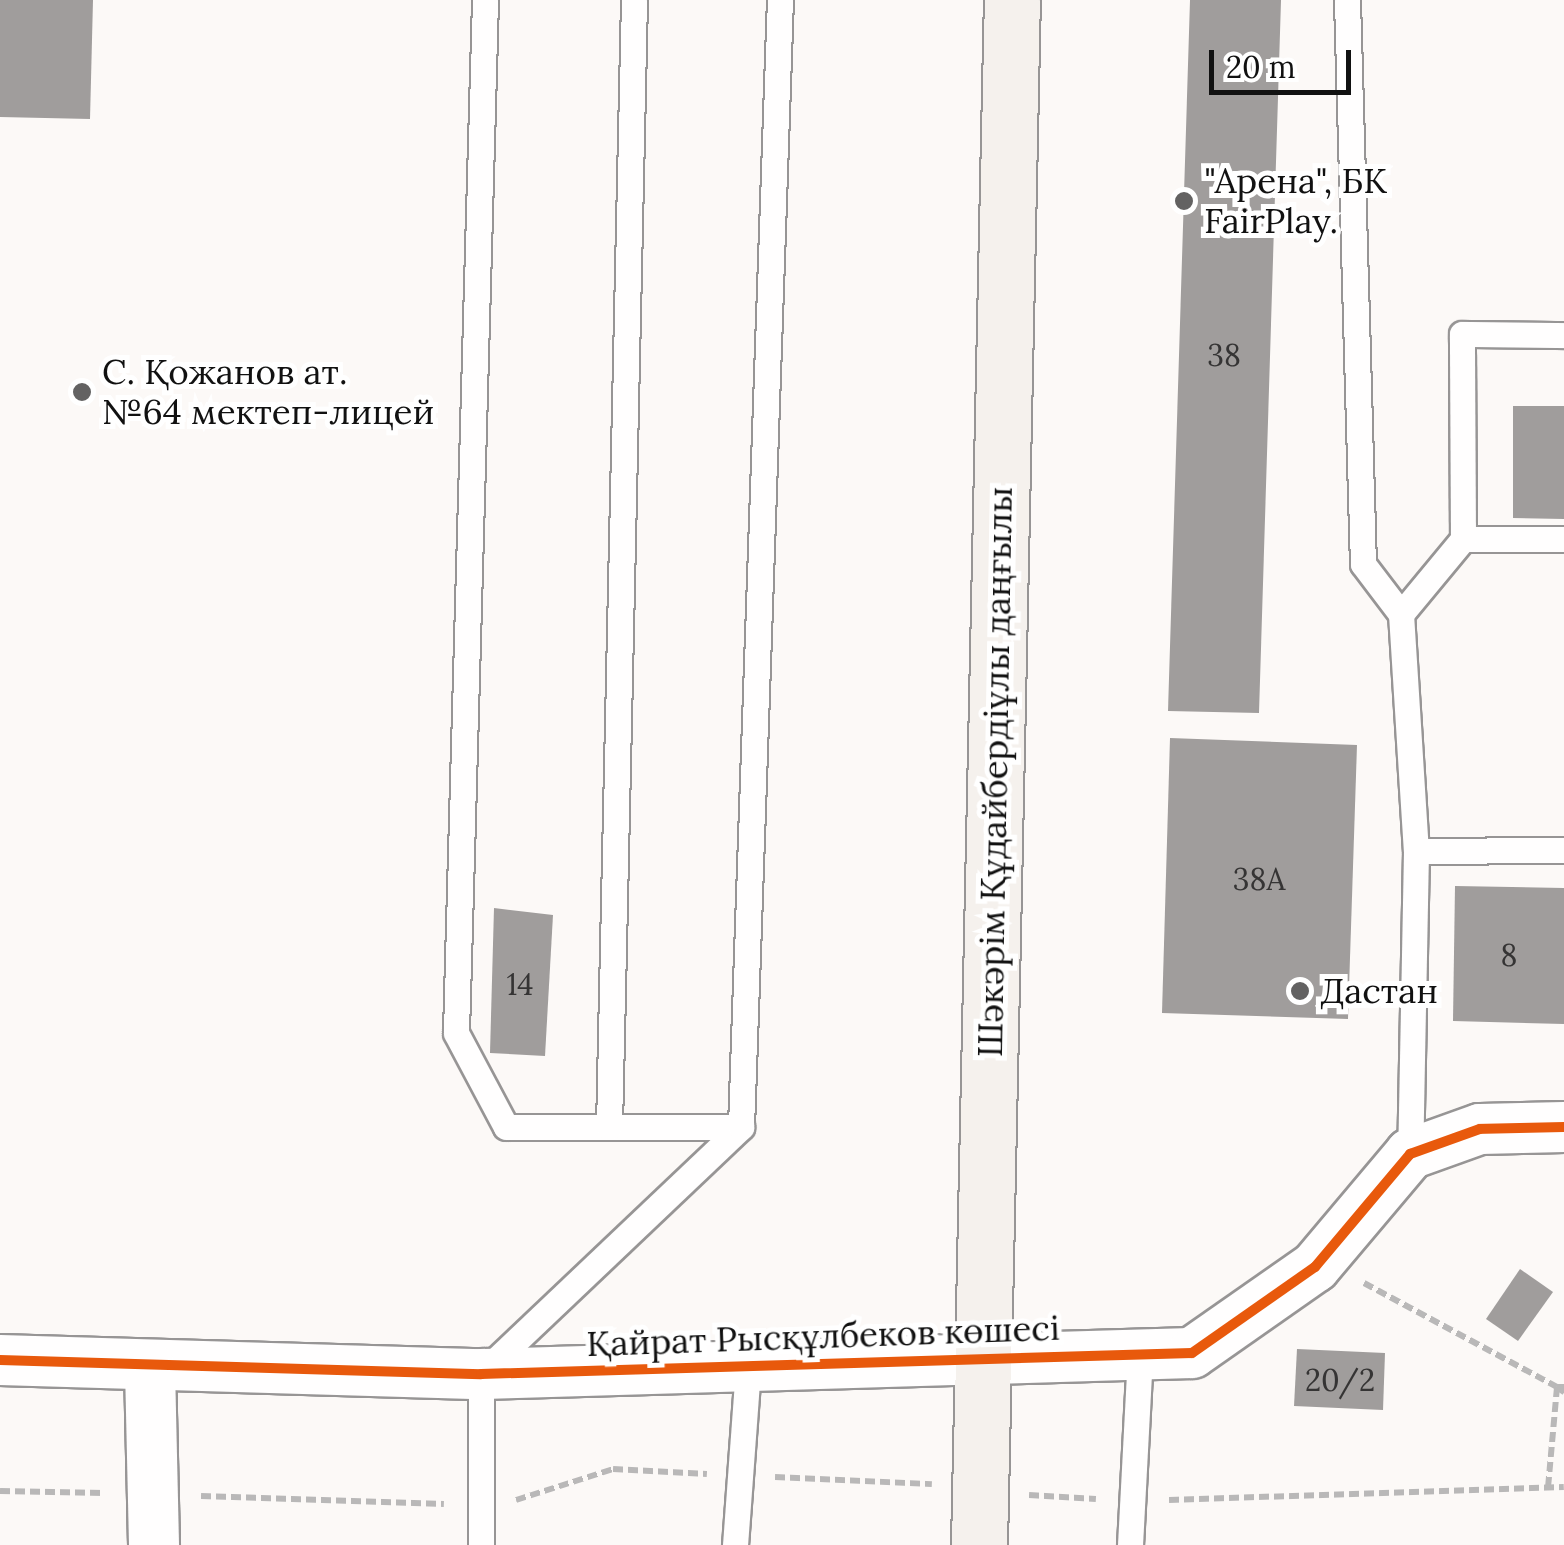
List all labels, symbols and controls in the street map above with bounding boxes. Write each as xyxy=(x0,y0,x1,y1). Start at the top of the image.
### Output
scale bar xyxy=(1214,30,1356,92)
text: 20 m xyxy=(1226,48,1295,86)
place label: "Арена", БК FairPlay. xyxy=(1204,160,1387,242)
marker: "Арена", БК FairPlay. xyxy=(1173,190,1195,212)
house number: 38 xyxy=(1207,337,1241,373)
place label: С. Қожанов ат. №64 мектеп-лицей xyxy=(102,351,434,433)
marker: С. Қожанов ат. №64 мектеп-лицей xyxy=(71,381,93,403)
street label: Шәкәрім Құдайбердіұлы даңғылы xyxy=(969,486,1021,1058)
house number: 38А xyxy=(1233,861,1285,897)
house number: 8 xyxy=(1501,937,1517,973)
house number: 14 xyxy=(506,966,534,1002)
place label: Дастан xyxy=(1320,970,1438,1012)
marker: Дастан xyxy=(1289,980,1311,1002)
street label: Қайрат Рысқұлбеков көшесі xyxy=(586,1307,1060,1365)
house number: 20/2 xyxy=(1305,1362,1375,1398)

